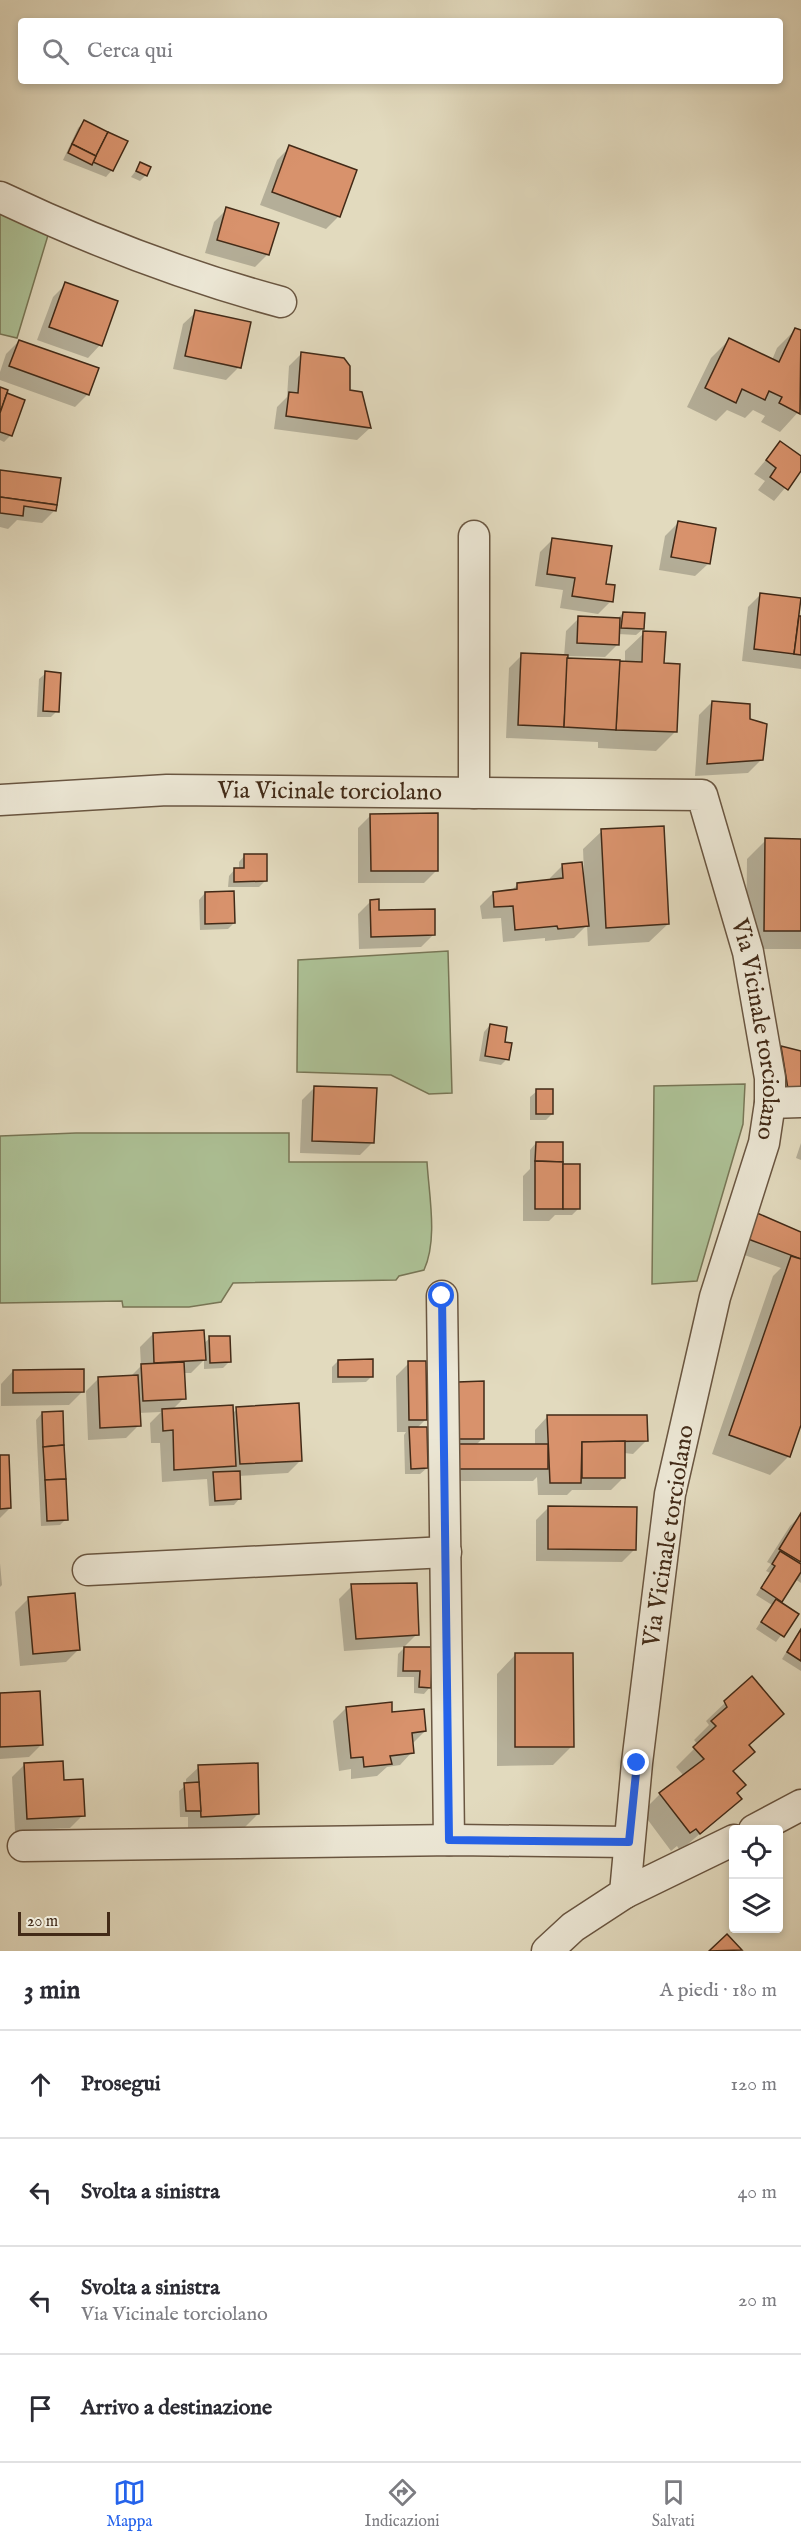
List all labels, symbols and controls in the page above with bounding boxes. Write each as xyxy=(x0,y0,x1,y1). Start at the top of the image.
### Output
search box xyxy=(18,18,783,84)
icon: search xyxy=(39,35,72,68)
text: Cerca qui xyxy=(87,37,173,65)
street label: Via Vicinale torciolano xyxy=(216,775,442,808)
street label: Via Vicinale torciolano xyxy=(723,914,786,1142)
route start xyxy=(428,1282,454,1308)
street label: Via Vicinale torciolano xyxy=(636,1423,702,1650)
route end xyxy=(623,1749,649,1775)
map controls xyxy=(729,1825,783,1933)
button: locate xyxy=(729,1825,783,1879)
button: layers xyxy=(729,1879,783,1933)
scale bar xyxy=(18,1909,110,1936)
text: 20 m xyxy=(27,1912,58,1932)
text: 3 min xyxy=(24,1974,80,2007)
text: A piedi · 180 m xyxy=(660,1978,777,2003)
icon: ahead xyxy=(24,2068,57,2101)
text: Prosegui xyxy=(81,2070,161,2098)
text: 120 m xyxy=(731,2072,777,2097)
icon: left xyxy=(24,2176,57,2209)
text: Svolta a sinistra xyxy=(81,2178,220,2206)
text: 40 m xyxy=(738,2180,777,2205)
text: Svolta a sinistra xyxy=(81,2274,220,2302)
icon: left xyxy=(24,2284,57,2317)
text: 20 m xyxy=(738,2288,777,2313)
text: Via Vicinale torciolano xyxy=(81,2302,268,2327)
icon: arrive xyxy=(24,2392,57,2425)
text: Arrivo a destinazione xyxy=(81,2394,272,2422)
tab: Mappa xyxy=(106,2476,152,2532)
tab: Indicazioni xyxy=(365,2476,440,2532)
tab: Salvati xyxy=(652,2476,695,2532)

